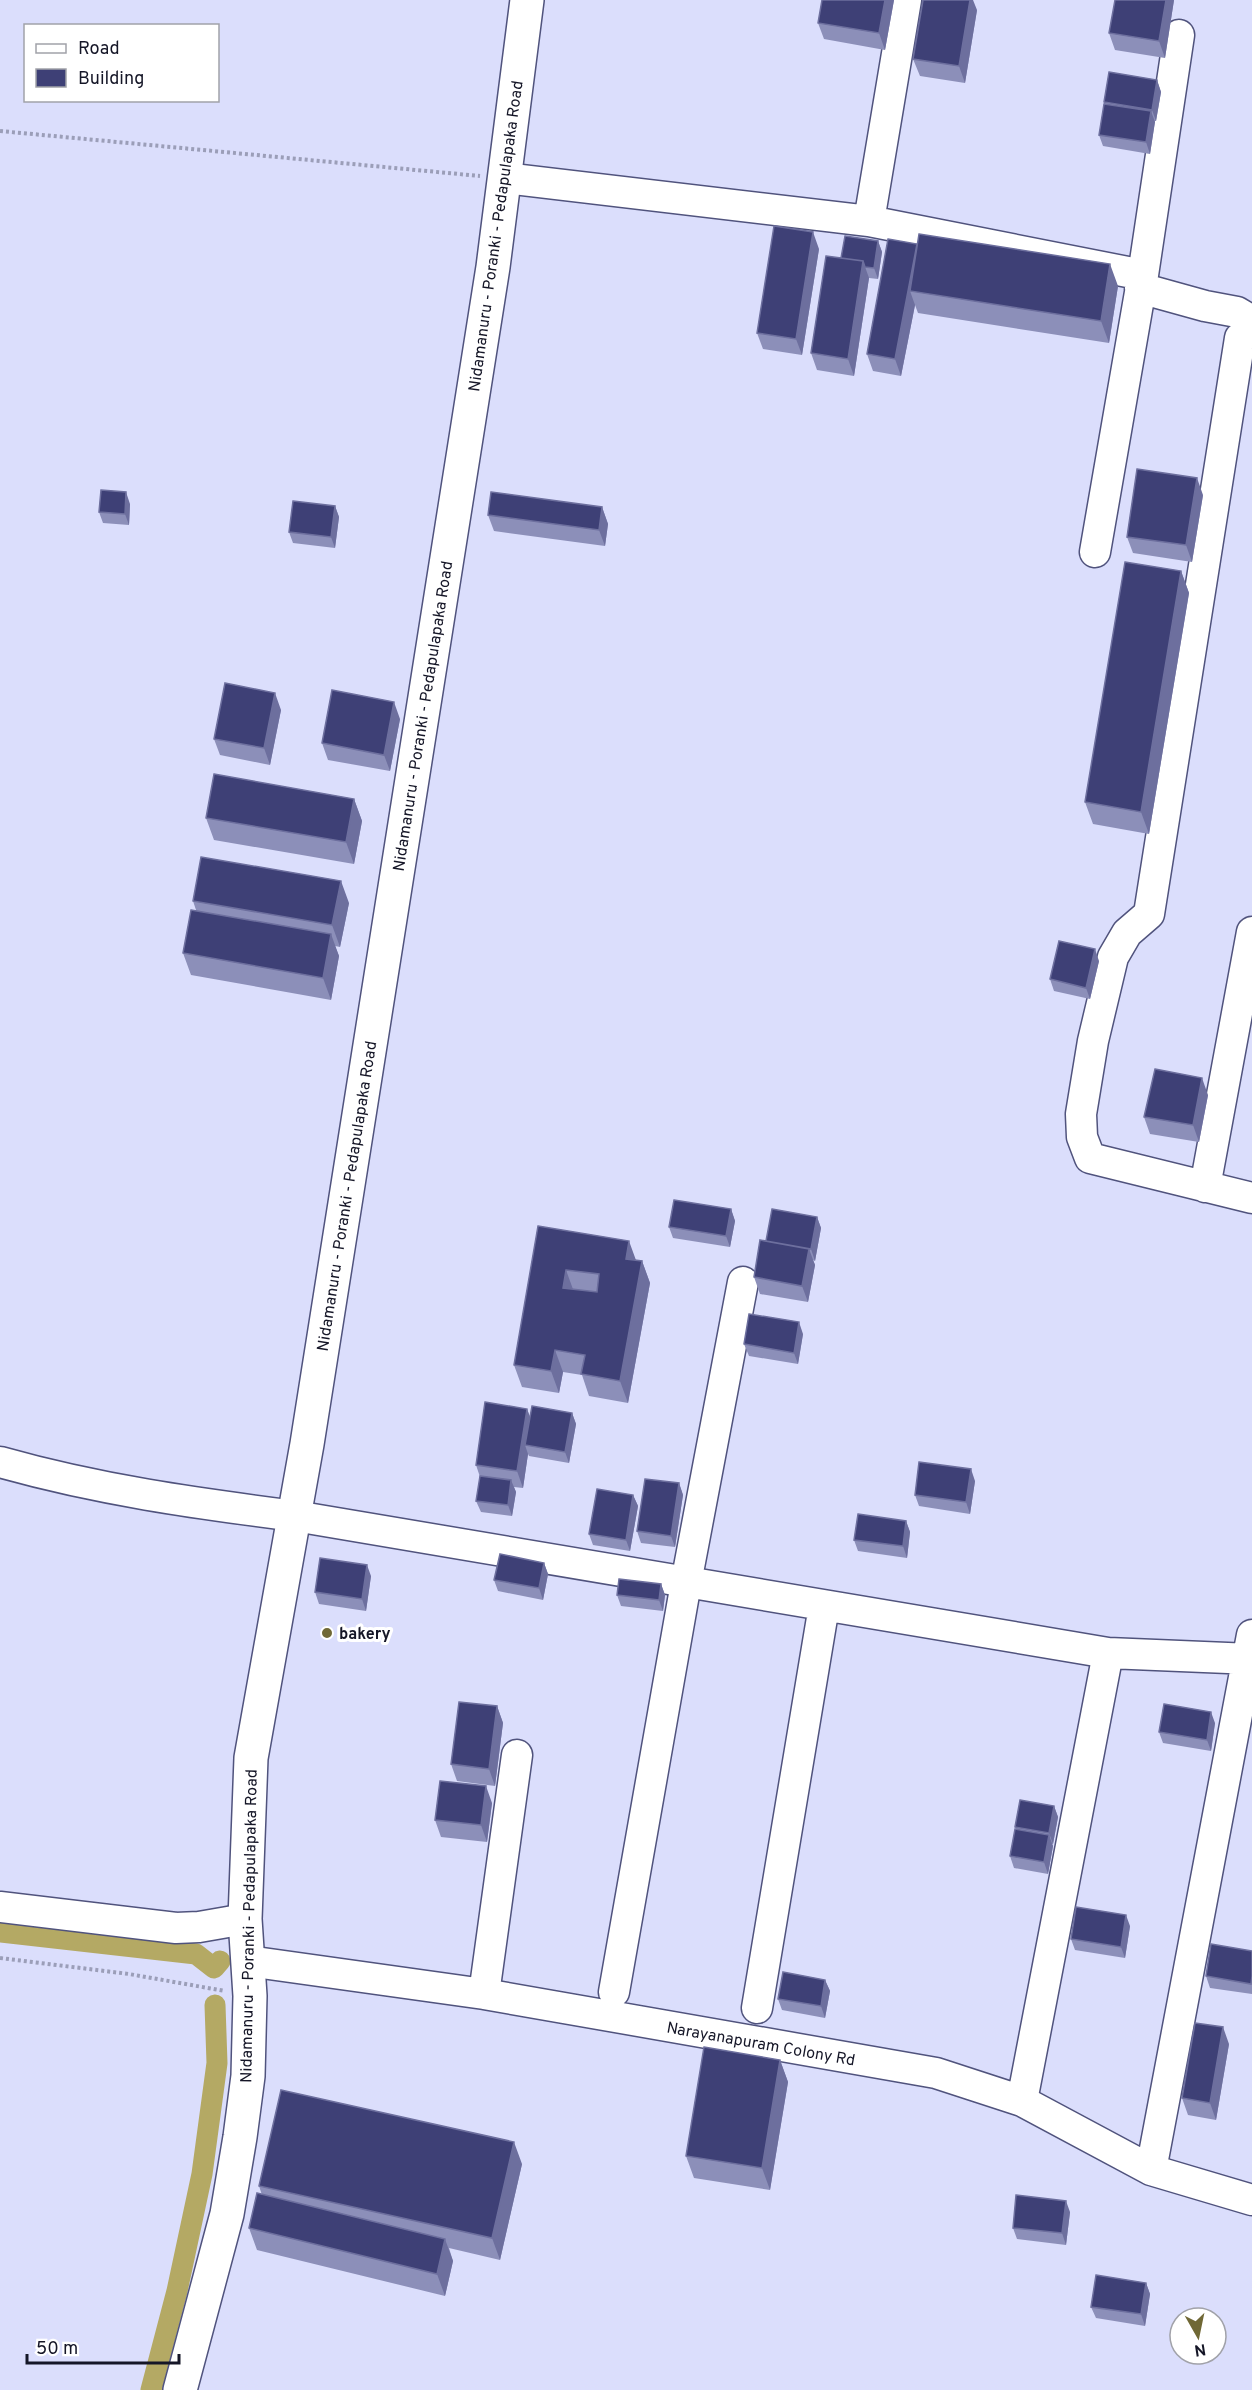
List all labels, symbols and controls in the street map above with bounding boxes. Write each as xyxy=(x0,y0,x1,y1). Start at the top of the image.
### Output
legend xyxy=(24,24,219,102)
text: Road xyxy=(78,38,120,61)
text: Building xyxy=(78,68,144,91)
street label: Nidamanuru - Poranki - Pedapulapaka Road xyxy=(465,79,529,393)
street label: Nidamanuru - Poranki - Pedapulapaka Road xyxy=(390,560,458,873)
street label: Nidamanuru - Poranki - Pedapulapaka Road xyxy=(314,1040,382,1353)
place label: bakery xyxy=(339,1625,391,1645)
marker: bakery xyxy=(320,1626,334,1640)
street label: Nidamanuru - Poranki - Pedapulapaka Road xyxy=(237,1769,263,2083)
street label: Narayanapuram Colony Rd xyxy=(665,2019,856,2071)
north arrow xyxy=(1168,2306,1228,2366)
scale bar xyxy=(27,2327,178,2365)
text: 50 m xyxy=(36,2338,78,2361)
text: N xyxy=(1193,2338,1207,2360)

